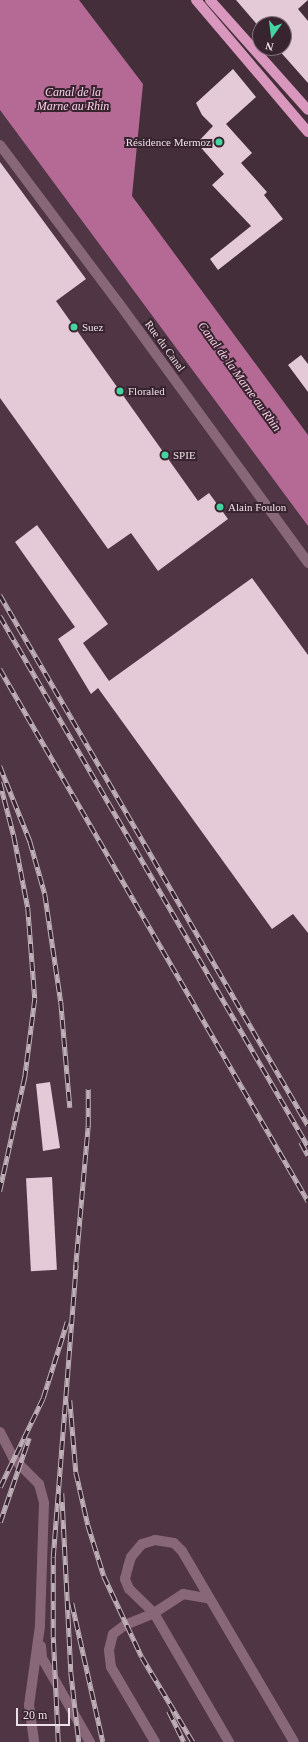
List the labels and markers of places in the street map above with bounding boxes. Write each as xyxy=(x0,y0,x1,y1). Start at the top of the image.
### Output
place label: Résidence Mermoz xyxy=(126,135,211,149)
marker: Résidence Mermoz xyxy=(214,137,224,147)
place label: Suez xyxy=(82,320,103,334)
marker: Suez xyxy=(69,322,79,332)
place label: Floraled xyxy=(128,384,165,398)
marker: Floraled xyxy=(115,386,125,396)
place label: SPIE xyxy=(173,448,196,462)
marker: SPIE xyxy=(160,450,170,460)
place label: Alain Foulon xyxy=(228,500,286,514)
marker: Alain Foulon xyxy=(215,502,225,512)

